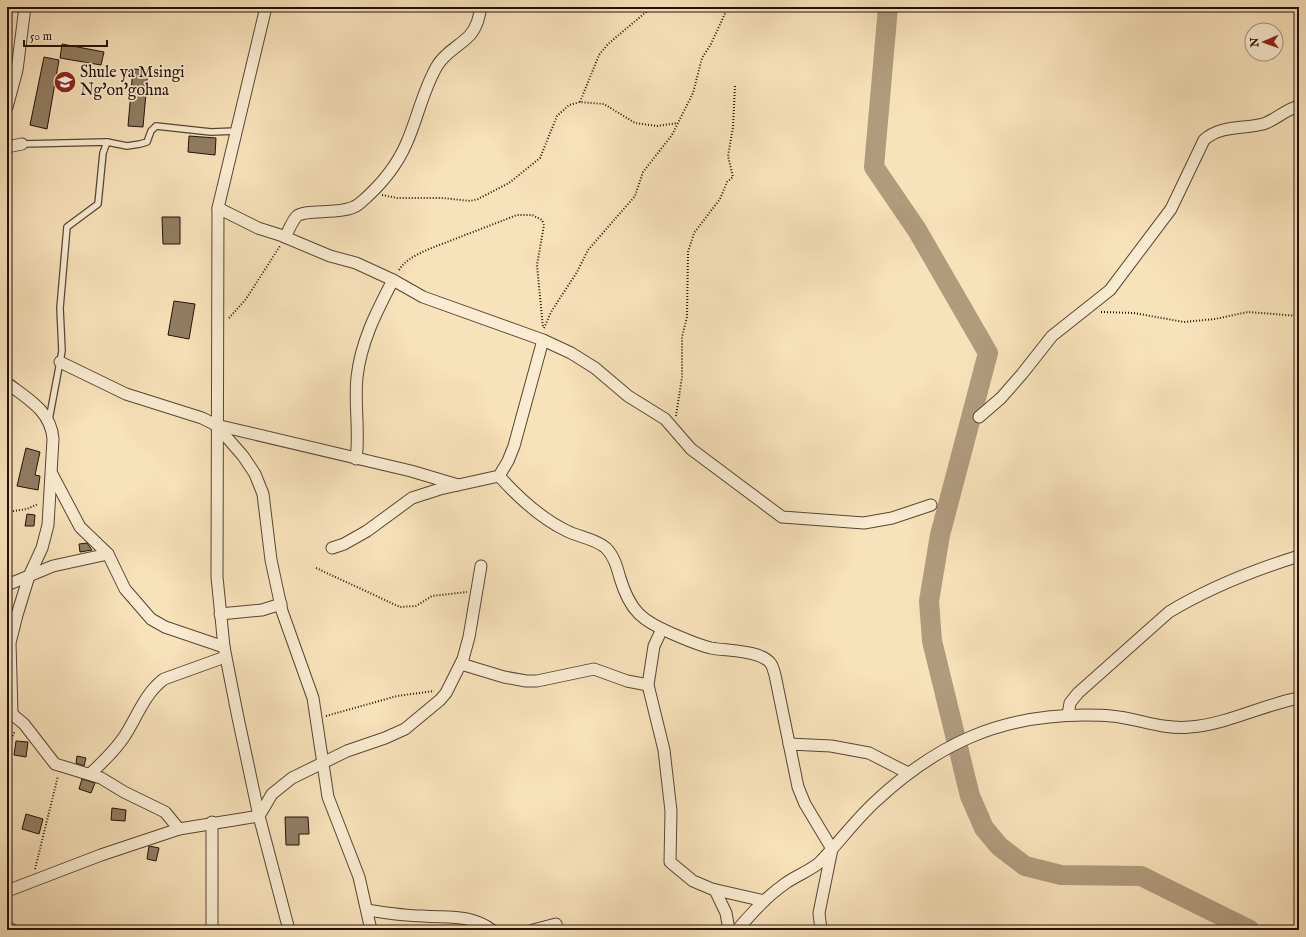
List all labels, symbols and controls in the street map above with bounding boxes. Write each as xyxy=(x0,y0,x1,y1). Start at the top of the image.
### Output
scale bar xyxy=(24,22,107,48)
north arrow xyxy=(1244,22,1284,62)
text: 50 m xyxy=(30,29,52,44)
text: N xyxy=(1248,37,1262,48)
place label: Shule ya Msingi Ng'on'gohna xyxy=(80,63,185,101)
school or university icon: Shule ya Msingi Ng'on'gohna xyxy=(52,69,78,95)

